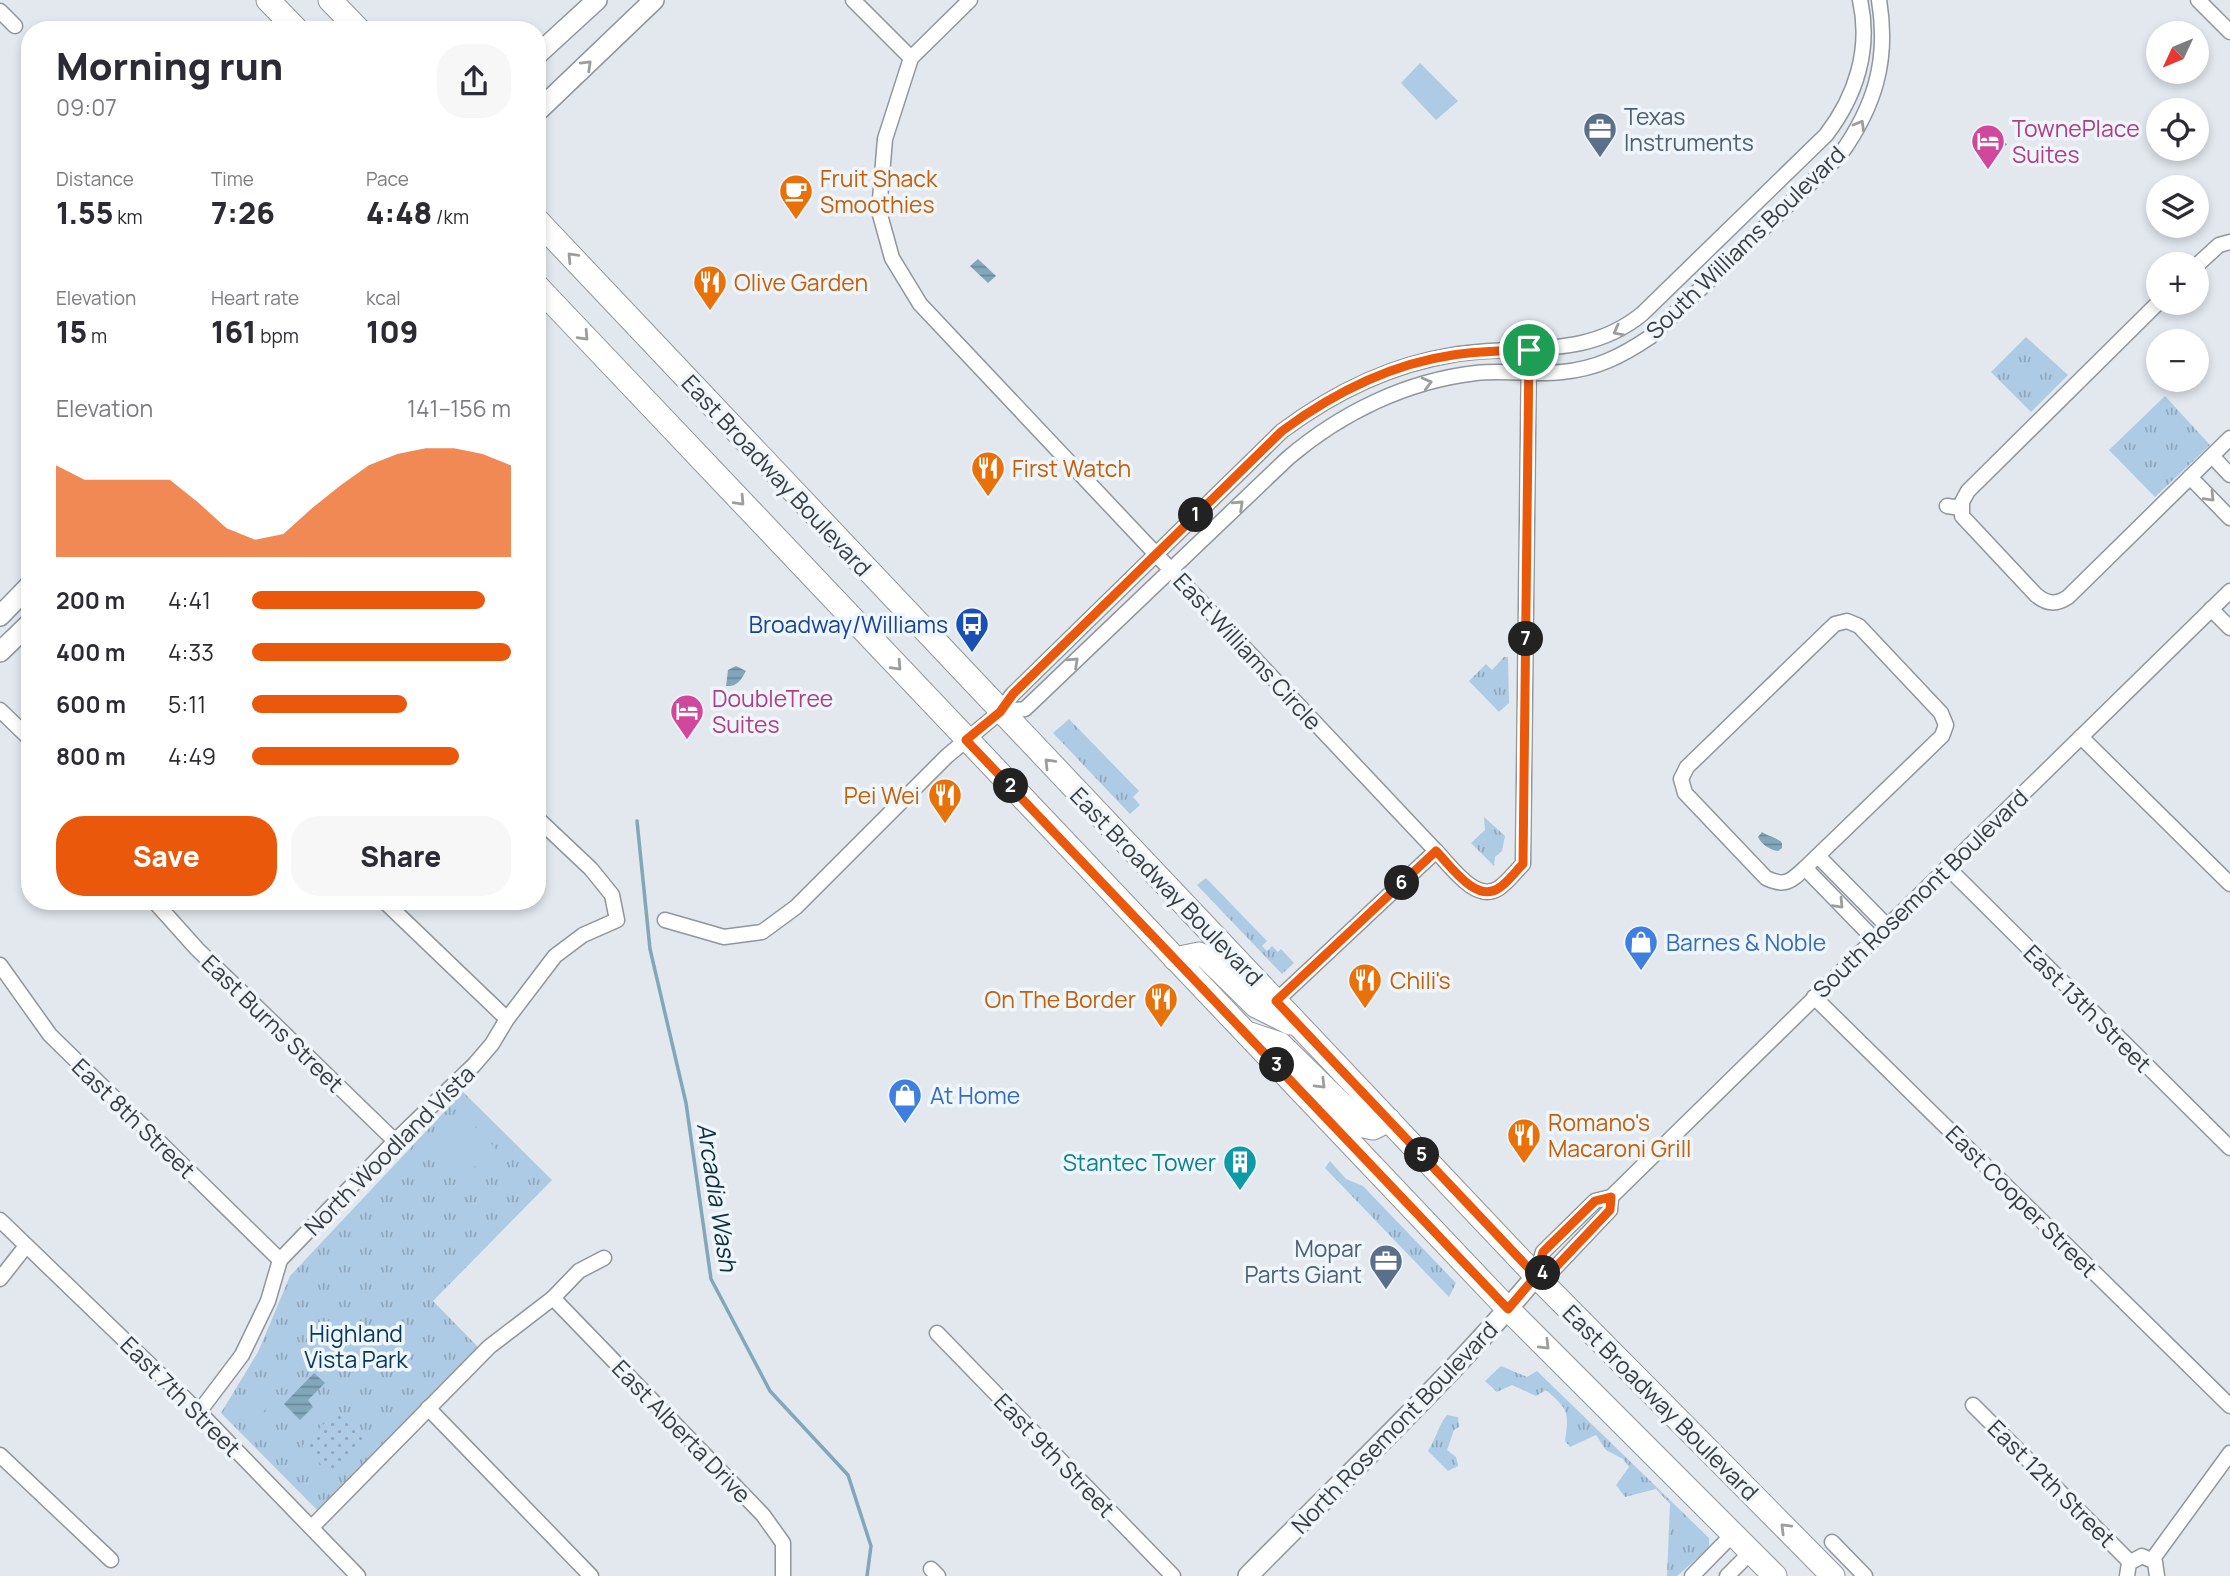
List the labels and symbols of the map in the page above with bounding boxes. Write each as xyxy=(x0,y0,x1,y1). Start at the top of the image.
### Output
north arrow xyxy=(2146,21,2208,84)
one-way arrow xyxy=(578,60,591,73)
place label: Texas Instruments xyxy=(1624,100,1754,158)
office icon: Texas Instruments xyxy=(1581,110,1619,159)
place label: TownePlace Suites xyxy=(2012,112,2140,170)
one-way arrow xyxy=(1851,119,1864,132)
hotel icon: TownePlace Suites xyxy=(1969,122,2007,171)
street label: South Williams Boulevard xyxy=(1638,138,1852,346)
place label: Fruit Shack Smoothies xyxy=(820,162,938,220)
cafe icon: Fruit Shack Smoothies xyxy=(777,172,815,221)
one-way arrow xyxy=(568,252,580,265)
restaurant icon: Olive Garden xyxy=(691,263,729,312)
place label: Olive Garden xyxy=(734,266,868,298)
pin xyxy=(1499,320,1559,380)
one-way arrow xyxy=(1613,322,1625,336)
one-way arrow xyxy=(576,328,589,341)
street label: East Broadway Boulevard xyxy=(675,367,879,583)
one-way arrow xyxy=(1421,377,1433,391)
restaurant icon: First Watch xyxy=(969,449,1007,498)
place label: First Watch xyxy=(1012,452,1131,484)
one-way arrow xyxy=(2202,489,2215,502)
one-way arrow xyxy=(732,493,745,506)
pin: 1 xyxy=(1178,498,1214,532)
one-way arrow xyxy=(1231,501,1244,513)
street label: East Williams Circle xyxy=(1167,565,1329,737)
bus stop icon: Broadway/Williams xyxy=(953,605,991,654)
place label: Broadway/Williams xyxy=(749,608,948,640)
pin: 7 xyxy=(1508,622,1544,656)
one-way arrow xyxy=(1066,657,1079,670)
one-way arrow xyxy=(889,658,902,671)
place label: DoubleTree Suites xyxy=(712,682,833,740)
hotel icon: DoubleTree Suites xyxy=(668,692,706,741)
one-way arrow xyxy=(1045,759,1058,772)
pin: 2 xyxy=(993,768,1028,804)
restaurant icon: Pei Wei xyxy=(926,776,964,825)
place label: Pei Wei xyxy=(844,779,920,811)
street label: East Broadway Boulevard xyxy=(1063,780,1271,992)
street label: South Rosemont Boulevard xyxy=(1805,782,2035,1004)
pin: 6 xyxy=(1384,866,1420,900)
one-way arrow xyxy=(1831,895,1844,908)
shop icon: Barnes & Noble xyxy=(1622,923,1660,972)
place label: Barnes & Noble xyxy=(1666,926,1826,958)
street label: East 13th Street xyxy=(2017,937,2159,1079)
street label: East Burns Street xyxy=(195,947,351,1099)
restaurant icon: Chili's xyxy=(1346,961,1384,1010)
place label: Chili's xyxy=(1390,964,1451,996)
restaurant icon: On The Border xyxy=(1142,980,1180,1029)
place label: On The Border xyxy=(985,983,1136,1015)
pin: 3 xyxy=(1260,1048,1294,1082)
street label: East 8th Street xyxy=(65,1051,203,1185)
street label: North Woodland Vista xyxy=(297,1058,481,1242)
shop icon: At Home xyxy=(886,1076,924,1125)
one-way arrow xyxy=(1313,1076,1326,1089)
place label: At Home xyxy=(930,1079,1020,1111)
place label: Romano's Macaroni Grill xyxy=(1548,1106,1691,1164)
restaurant icon: Romano's Macaroni Grill xyxy=(1505,1116,1543,1165)
street label: East Cooper Street xyxy=(1939,1118,2105,1284)
water label: Arcadia Wash xyxy=(690,1121,746,1274)
pin: 5 xyxy=(1404,1138,1440,1172)
building icon: Stantec Tower xyxy=(1221,1143,1259,1192)
place label: Stantec Tower xyxy=(1063,1146,1216,1178)
place label: Mopar Parts Giant xyxy=(1244,1232,1362,1290)
office icon: Mopar Parts Giant xyxy=(1367,1242,1405,1291)
pin: 4 xyxy=(1526,1256,1560,1290)
street label: East Broadway Boulevard xyxy=(1556,1297,1766,1507)
street label: North Rosemont Boulevard xyxy=(1284,1314,1504,1540)
park label: Highland Vista Park xyxy=(304,1317,408,1375)
street label: East 7th Street xyxy=(114,1329,248,1463)
one-way arrow xyxy=(1536,1336,1549,1349)
street label: East Alberta Drive xyxy=(605,1352,759,1510)
street label: East 9th Street xyxy=(988,1386,1122,1524)
street label: East 12th Street xyxy=(1981,1412,2123,1554)
one-way arrow xyxy=(1780,1523,1793,1536)

